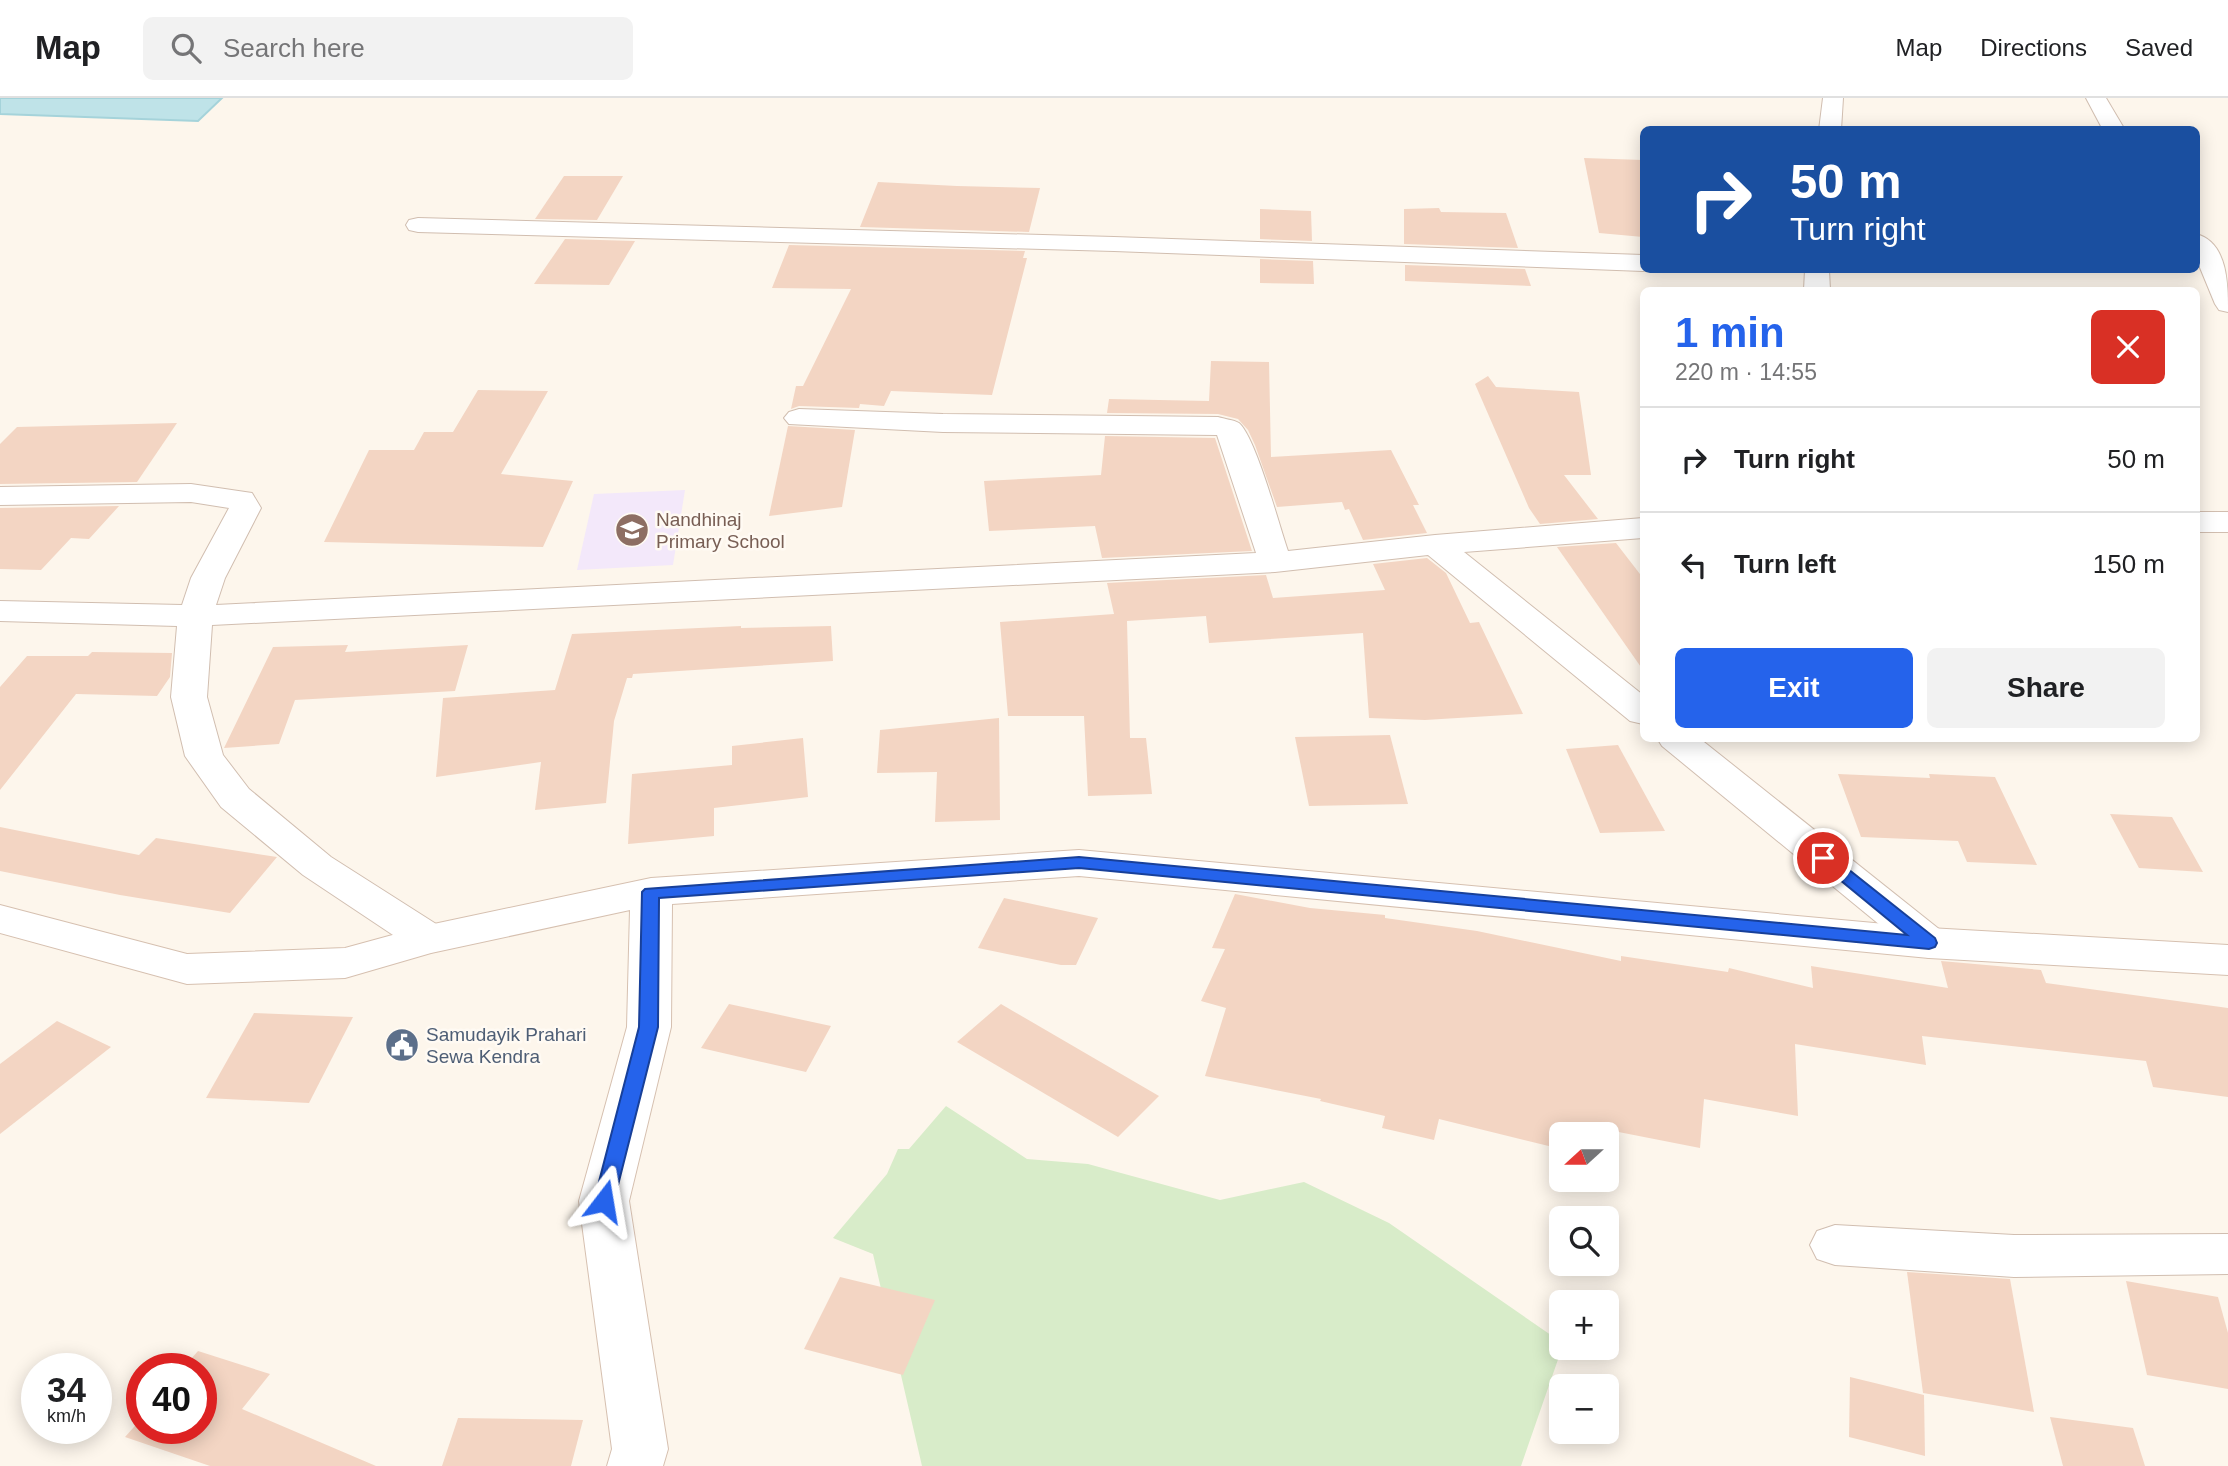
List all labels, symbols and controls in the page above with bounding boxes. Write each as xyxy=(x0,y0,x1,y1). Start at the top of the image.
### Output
search box xyxy=(143,17,633,80)
text: Map xyxy=(35,29,101,66)
icon: search xyxy=(167,29,205,67)
text: Search here xyxy=(223,33,365,63)
text: Map xyxy=(1896,34,1942,61)
text: Directions xyxy=(1980,34,2087,61)
text: Saved xyxy=(2125,34,2193,61)
icon: right xyxy=(1675,154,1766,245)
text: 50 m xyxy=(1790,154,1902,208)
text: Turn right xyxy=(1790,211,1926,247)
text: 1 min xyxy=(1675,309,1785,356)
button: close xyxy=(2091,310,2165,384)
text: 220 m · 14:55 xyxy=(1675,359,1817,385)
icon: right xyxy=(1675,441,1713,479)
text: Turn right xyxy=(1734,444,1855,474)
text: 50 m xyxy=(2107,444,2165,474)
place label: Nandhinaj Primary School xyxy=(656,509,785,552)
school or university icon: Nandhinaj Primary School xyxy=(613,511,651,549)
icon: left xyxy=(1675,546,1713,584)
text: Turn left xyxy=(1734,549,1836,579)
text: 150 m xyxy=(2093,549,2165,579)
button: Exit xyxy=(1675,648,1913,728)
button: Share xyxy=(1927,648,2165,728)
pin xyxy=(1793,828,1853,888)
icon: arrive xyxy=(1804,839,1842,877)
place label: Samudayik Prahari Sewa Kendra xyxy=(426,1024,587,1067)
public building icon: Samudayik Prahari Sewa Kendra xyxy=(383,1026,421,1064)
north arrow xyxy=(1549,1122,1619,1192)
map controls xyxy=(1549,1122,1619,1444)
position arrow xyxy=(567,1164,641,1238)
button: search xyxy=(1549,1206,1619,1276)
button: + xyxy=(1549,1290,1619,1360)
speed limit sign: 40 xyxy=(126,1353,217,1444)
text: 34 xyxy=(47,1370,86,1409)
button: − xyxy=(1549,1374,1619,1444)
text: km/h xyxy=(47,1406,86,1426)

